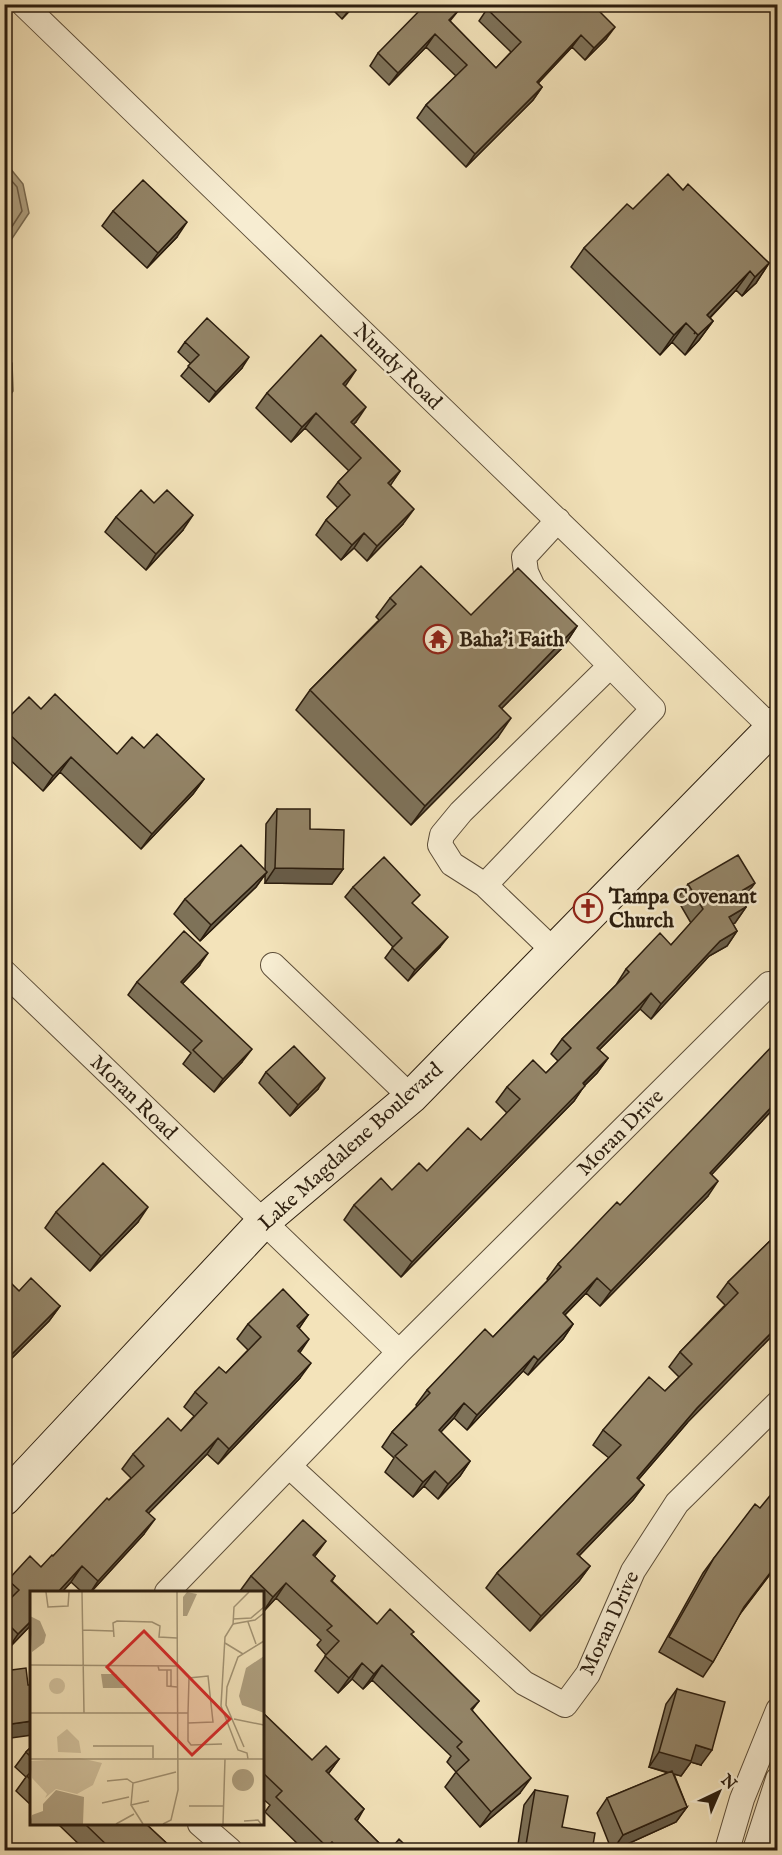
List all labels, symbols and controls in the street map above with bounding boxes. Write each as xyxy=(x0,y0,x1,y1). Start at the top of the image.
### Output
street label: Nundy Road xyxy=(347,318,448,417)
temple icon: Baha'i Faith xyxy=(422,623,454,655)
place label: Baha'i Faith xyxy=(459,627,565,654)
place label: Tampa Covenant Church xyxy=(608,884,757,935)
church icon: Tampa Covenant Church xyxy=(572,892,604,924)
street label: Moran Road xyxy=(84,1050,183,1147)
street label: Lake Magdalene Boulevard xyxy=(253,1057,449,1237)
street label: Moran Drive xyxy=(572,1084,671,1182)
street label: Moran Drive xyxy=(574,1567,646,1680)
inset map xyxy=(30,1591,264,1825)
north arrow xyxy=(689,1762,749,1822)
text: N xyxy=(715,1770,740,1795)

